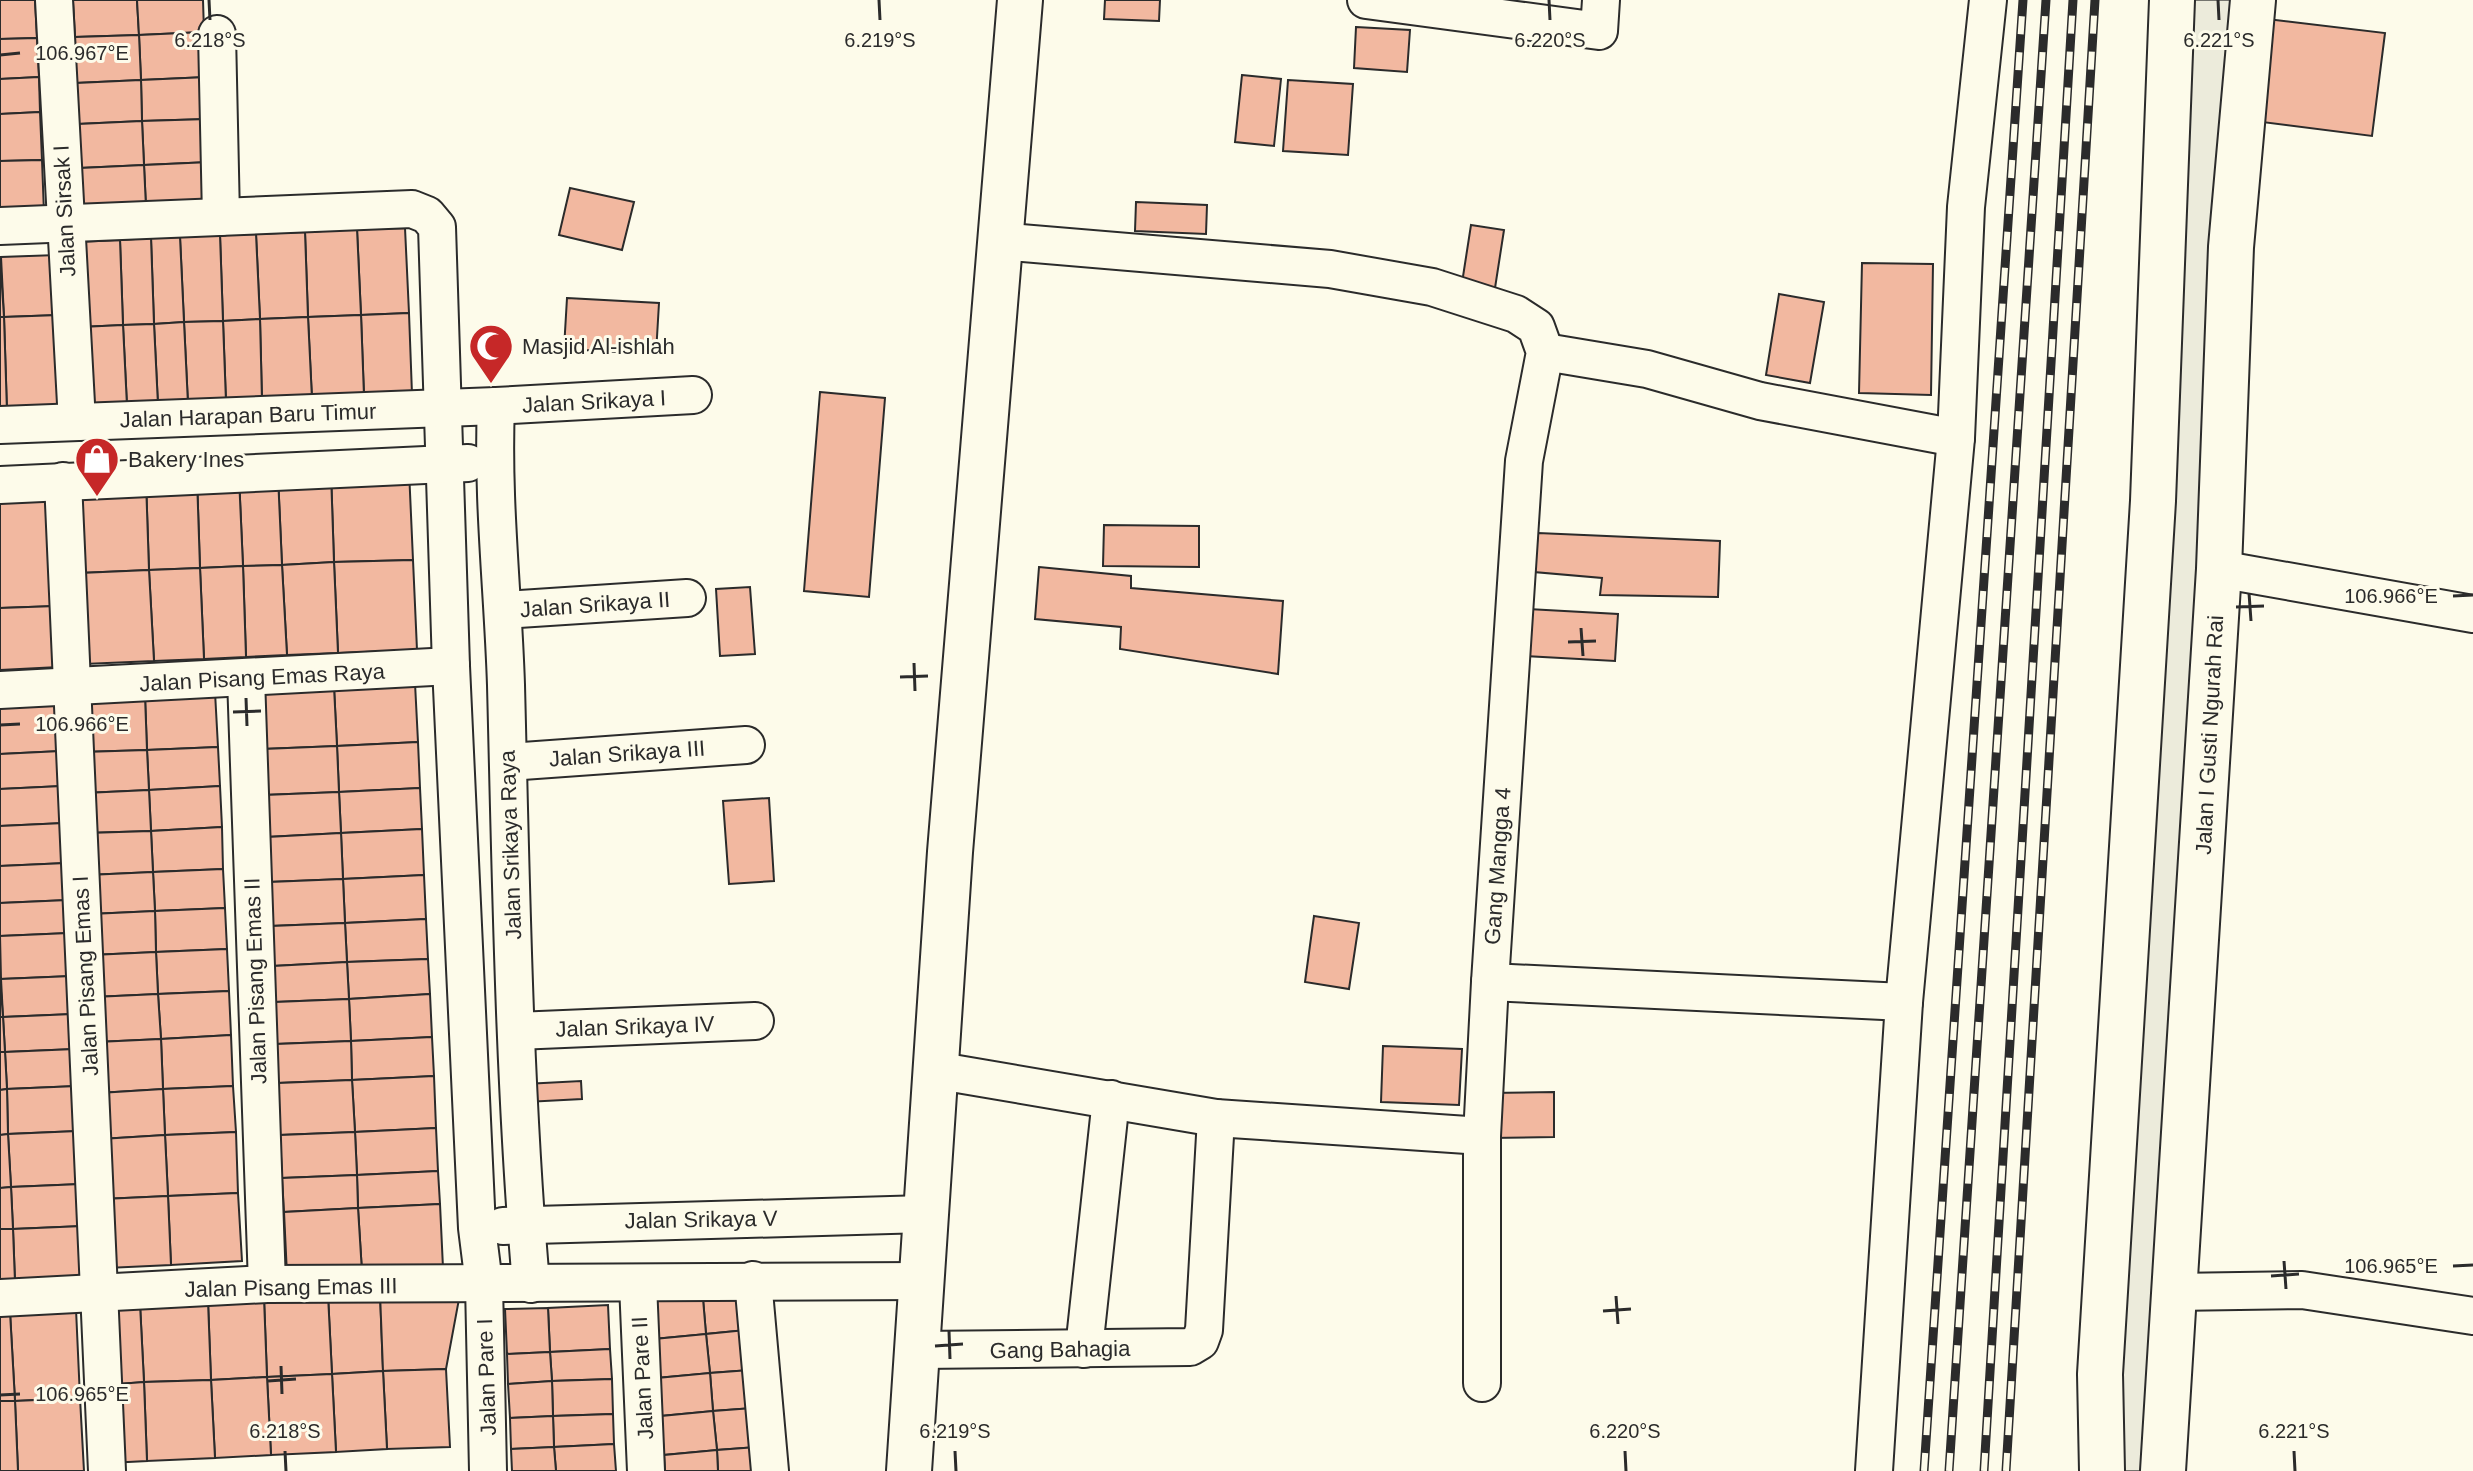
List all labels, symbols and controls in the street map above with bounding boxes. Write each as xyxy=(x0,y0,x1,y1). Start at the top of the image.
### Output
text: 6.218°S xyxy=(174,29,246,51)
text: 6.219°S xyxy=(844,29,916,51)
text: 6.220°S xyxy=(1514,29,1586,51)
text: 6.221°S xyxy=(2183,29,2255,51)
text: 106.967°E xyxy=(35,42,129,64)
street label: Jalan Sirsak I xyxy=(49,144,80,278)
mosque icon: Masjid Al-ishlah xyxy=(467,322,515,385)
place label: Masjid Al-ishlah xyxy=(522,334,675,359)
street label: Jalan Srikaya I xyxy=(521,385,667,418)
street label: Jalan Harapan Baru Timur xyxy=(119,399,377,432)
shop icon: Bakery Ines xyxy=(73,435,121,498)
place label: Bakery Ines xyxy=(128,447,244,472)
text: 106.966°E xyxy=(2344,585,2438,607)
street label: Jalan Srikaya II xyxy=(519,587,671,622)
street label: Jalan I Gusti Ngurah Rai xyxy=(2191,615,2228,855)
street label: Jalan Pisang Emas Raya xyxy=(139,659,386,696)
text: 106.966°E xyxy=(35,713,129,735)
street label: Jalan Srikaya III xyxy=(548,736,706,771)
street label: Jalan Srikaya Raya xyxy=(495,749,526,940)
street label: Gang Mangga 4 xyxy=(1480,786,1515,946)
street label: Jalan Pisang Emas I xyxy=(68,875,103,1077)
street label: Jalan Pisang Emas II xyxy=(239,877,272,1085)
street label: Jalan Srikaya IV xyxy=(555,1011,715,1042)
street label: Jalan Srikaya V xyxy=(624,1206,778,1233)
text: 106.965°E xyxy=(2344,1255,2438,1277)
street label: Jalan Pisang Emas III xyxy=(184,1273,398,1302)
street label: Jalan Pare II xyxy=(627,1316,658,1440)
street label: Jalan Pare I xyxy=(472,1318,501,1436)
street label: Gang Bahagia xyxy=(989,1336,1131,1363)
text: 106.965°E xyxy=(35,1383,129,1405)
text: 6.218°S xyxy=(249,1420,321,1442)
text: 6.219°S xyxy=(919,1420,991,1442)
text: 6.220°S xyxy=(1589,1420,1661,1442)
text: 6.221°S xyxy=(2258,1420,2330,1442)

